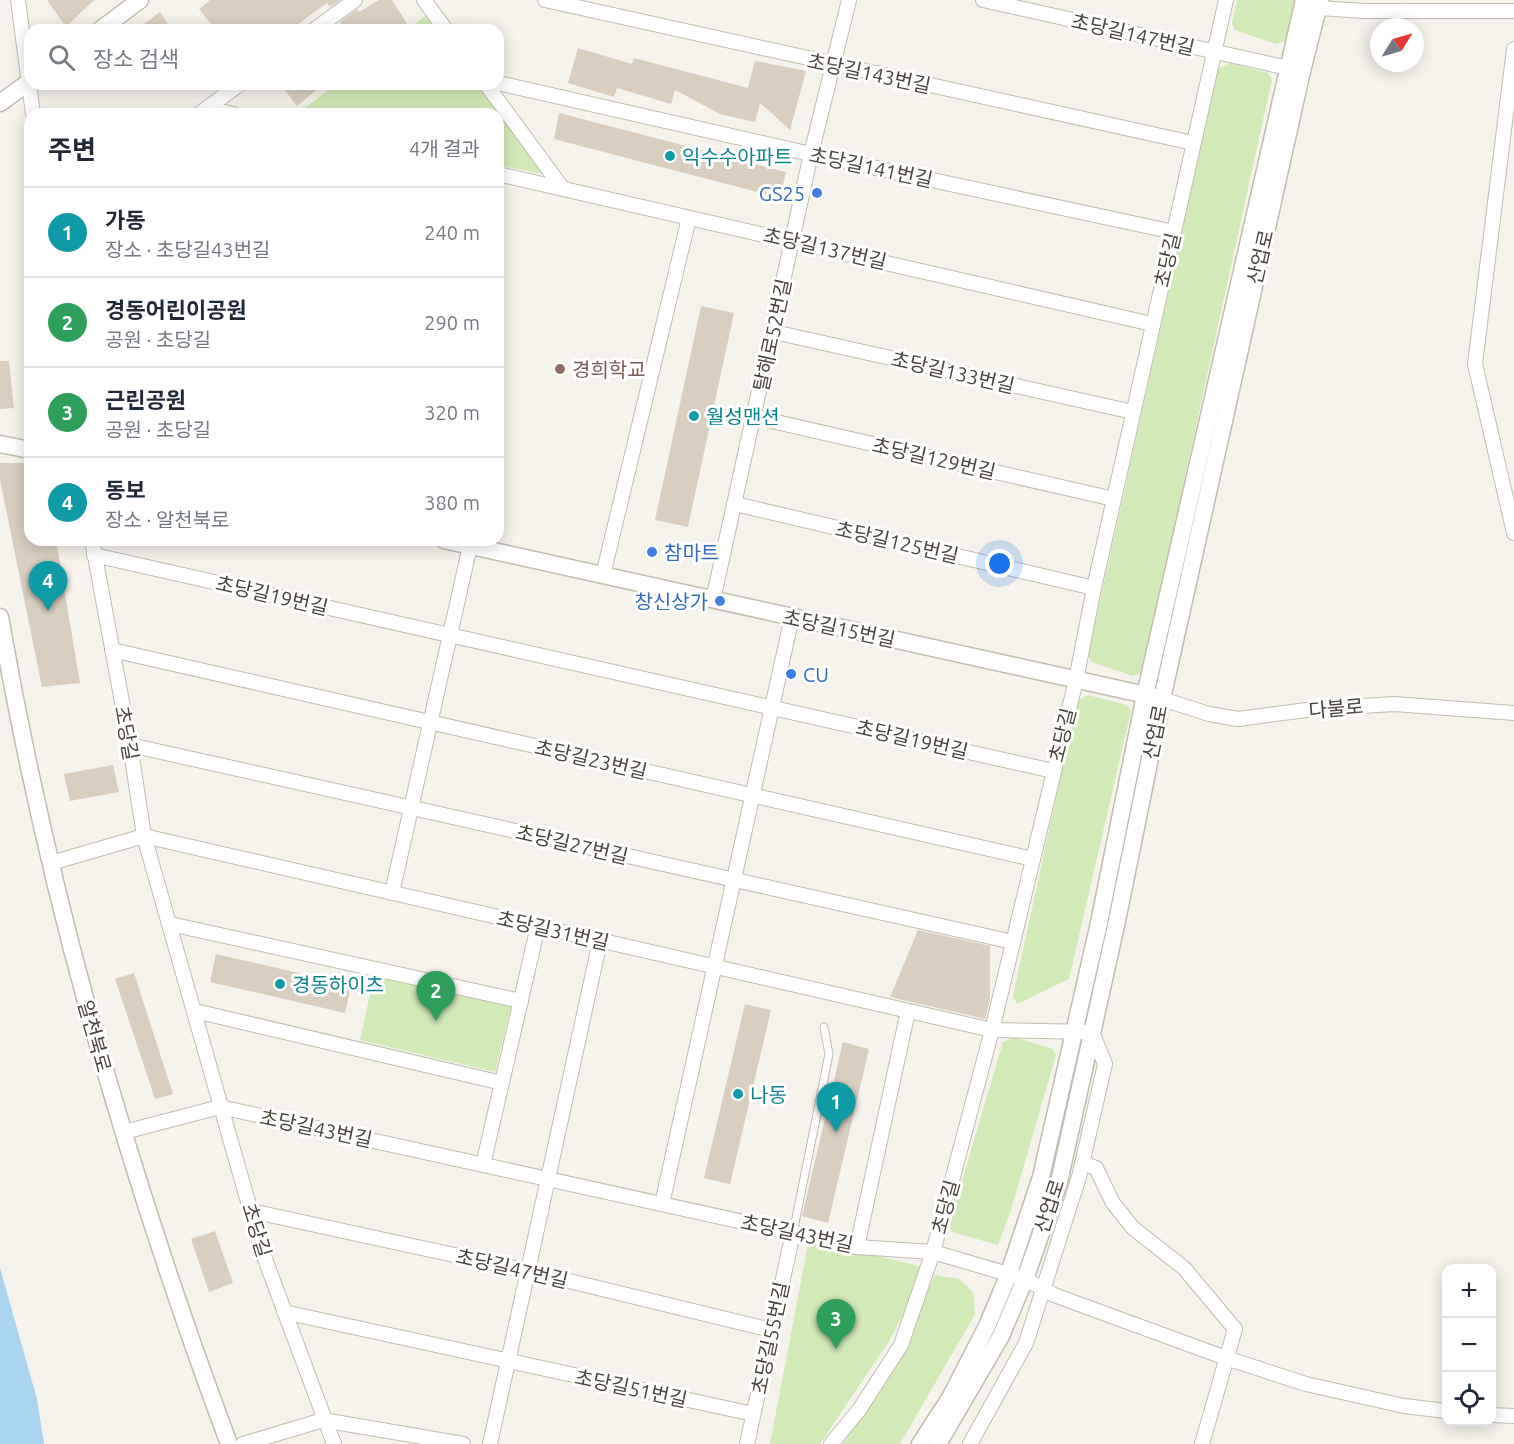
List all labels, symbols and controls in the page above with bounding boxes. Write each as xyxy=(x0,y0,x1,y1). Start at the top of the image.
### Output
street label: 초당길147번길 xyxy=(1069,9,1197,59)
north arrow xyxy=(1370,18,1424,72)
search box xyxy=(24,24,504,90)
icon: search xyxy=(45,41,78,74)
text: 장소 검색 xyxy=(93,46,179,71)
street label: 초당길143번길 xyxy=(805,49,933,97)
text: 주변 xyxy=(48,135,96,164)
text: 4개 결과 xyxy=(409,137,480,160)
street label: 초당길141번길 xyxy=(807,143,935,191)
place label: 익수수아파트 xyxy=(682,145,792,168)
marker: 익수수아파트 xyxy=(663,149,677,163)
place label: GS25 xyxy=(759,182,805,205)
marker: GS25 xyxy=(810,186,824,200)
text: 가동 xyxy=(105,207,145,232)
text: 1 xyxy=(62,221,73,244)
text: 240 m xyxy=(424,221,480,244)
street label: 초당길137번길 xyxy=(761,223,889,273)
street label: 산업로 xyxy=(1243,228,1277,286)
street label: 초당길 xyxy=(1150,231,1184,289)
text: 장소 · 초당길43번길 xyxy=(105,238,270,261)
street label: 탈해로52번길 xyxy=(749,277,795,393)
text: 경동어린이공원 xyxy=(105,297,247,322)
text: 2 xyxy=(62,311,73,334)
text: 290 m xyxy=(424,311,480,334)
text: 공원 · 초당길 xyxy=(105,328,211,351)
street label: 초당길133번길 xyxy=(889,347,1017,397)
place label: 경희학교 xyxy=(572,358,646,381)
marker: 경희학교 xyxy=(553,362,567,376)
text: 근린공원 xyxy=(105,387,186,412)
text: 3 xyxy=(62,401,73,424)
text: 320 m xyxy=(424,401,480,424)
place label: 월성맨션 xyxy=(706,405,780,428)
marker: 월성맨션 xyxy=(687,409,701,423)
text: 공원 · 초당길 xyxy=(105,418,211,441)
street label: 초당길129번길 xyxy=(870,433,998,483)
text: 동보 xyxy=(105,477,145,502)
text: 4 xyxy=(62,491,73,514)
text: 380 m xyxy=(424,491,480,514)
text: 장소 · 알천북로 xyxy=(105,508,229,531)
street label: 초당길125번길 xyxy=(833,517,961,567)
place label: 참마트 xyxy=(664,541,719,564)
marker: 참마트 xyxy=(645,545,659,559)
your location xyxy=(985,549,1014,578)
pin: 4 xyxy=(28,562,68,611)
street label: 초당길19번길 xyxy=(214,571,330,619)
place label: 창신상가 xyxy=(634,590,708,613)
marker: 창신상가 xyxy=(713,594,727,608)
street label: 초당길15번길 xyxy=(781,605,897,651)
place label: CU xyxy=(803,663,829,686)
marker: CU xyxy=(784,667,798,681)
street label: 다불로 xyxy=(1308,694,1364,722)
street label: 산업로 xyxy=(1138,703,1172,761)
street label: 초당길 xyxy=(111,704,143,762)
street label: 초당길 xyxy=(1044,705,1080,765)
street label: 초당길19번길 xyxy=(854,715,970,763)
street label: 초당길23번길 xyxy=(533,735,649,783)
street label: 초당길27번길 xyxy=(514,820,630,868)
street label: 초당길31번길 xyxy=(495,906,611,954)
pin: 2 xyxy=(416,972,456,1021)
place label: 경동하이츠 xyxy=(292,973,384,996)
marker: 경동하이츠 xyxy=(273,977,287,991)
street label: 알천북로 xyxy=(74,997,116,1075)
pin: 1 xyxy=(816,1082,856,1132)
place label: 나동 xyxy=(750,1083,787,1106)
marker: 나동 xyxy=(731,1087,745,1101)
street label: 초당길43번길 xyxy=(258,1105,374,1151)
street label: 산업로 xyxy=(1030,1176,1068,1236)
street label: 초당길 xyxy=(927,1177,963,1237)
street label: 초당길 xyxy=(238,1200,276,1260)
street label: 초당길43번길 xyxy=(739,1210,855,1256)
street label: 초당길47번길 xyxy=(454,1244,570,1292)
map controls xyxy=(1442,1264,1496,1426)
button: + xyxy=(1442,1264,1496,1318)
street label: 초당길55번길 xyxy=(747,1280,793,1396)
pin: 3 xyxy=(816,1300,856,1349)
button: − xyxy=(1442,1318,1496,1372)
street label: 초당길51번길 xyxy=(573,1365,689,1411)
button: locate xyxy=(1442,1372,1496,1426)

